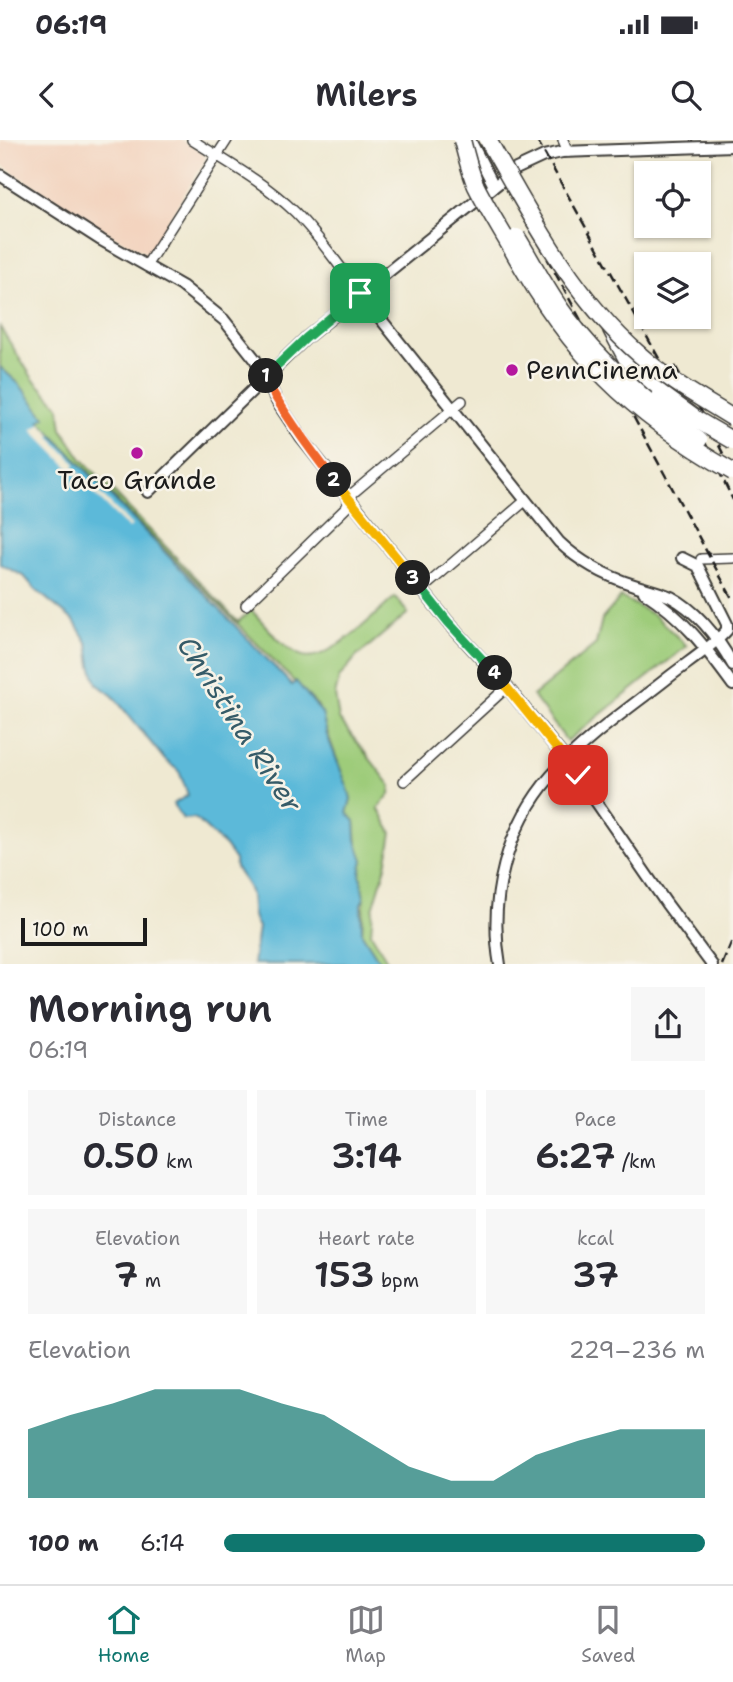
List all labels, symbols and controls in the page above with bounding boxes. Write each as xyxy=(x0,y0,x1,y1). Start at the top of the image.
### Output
text: 06:19 xyxy=(35,7,107,42)
text: Milers xyxy=(315,73,418,116)
icon: back xyxy=(28,76,66,114)
icon: search xyxy=(667,76,705,114)
map controls xyxy=(634,161,711,329)
button: locate xyxy=(634,161,711,238)
button: layers xyxy=(634,252,711,329)
pin xyxy=(330,263,390,323)
icon: arrive xyxy=(341,274,379,312)
place label: PennCinema xyxy=(526,352,678,387)
pin: 1 xyxy=(248,358,284,394)
marker: PennCinema xyxy=(504,362,520,378)
text: 1 xyxy=(261,363,270,388)
marker: Taco Grande xyxy=(129,445,145,461)
place label: Taco Grande xyxy=(57,462,217,497)
pin: 2 xyxy=(316,462,352,498)
text: 2 xyxy=(327,467,340,492)
pin: 3 xyxy=(396,560,430,596)
text: 3 xyxy=(406,565,419,590)
water label: Christina River xyxy=(169,629,312,820)
pin: 4 xyxy=(477,656,512,690)
text: 4 xyxy=(488,660,501,685)
pin xyxy=(548,745,608,805)
icon: check xyxy=(559,756,597,794)
scale bar xyxy=(21,916,147,947)
text: 100 m xyxy=(32,917,89,942)
text: Morning run xyxy=(28,983,272,1034)
button: share xyxy=(631,987,705,1061)
text: 06:19 xyxy=(28,1035,88,1065)
text: Distance xyxy=(99,1107,176,1132)
text: Time xyxy=(345,1107,388,1132)
text: Pace xyxy=(575,1107,616,1132)
text: 0.50 xyxy=(82,1132,160,1179)
text: 3:14 xyxy=(331,1132,402,1179)
text: 6:27 xyxy=(535,1132,615,1179)
text: km xyxy=(160,1149,193,1174)
text: /km xyxy=(615,1149,656,1174)
text: Elevation xyxy=(95,1226,180,1251)
text: Heart rate xyxy=(318,1226,415,1251)
text: kcal xyxy=(577,1226,614,1251)
text: 7 xyxy=(114,1251,138,1298)
text: 153 xyxy=(314,1251,374,1298)
text: 37 xyxy=(572,1251,619,1298)
text: m xyxy=(138,1268,161,1293)
text: bpm xyxy=(374,1268,419,1293)
text: Elevation xyxy=(28,1335,131,1365)
text: 229–236 m xyxy=(569,1335,705,1365)
text: 100 m xyxy=(28,1528,99,1558)
text: 6:14 xyxy=(140,1528,185,1558)
tab: Home xyxy=(98,1601,150,1668)
tab: Map xyxy=(345,1601,386,1668)
tab: Saved xyxy=(581,1601,635,1668)

